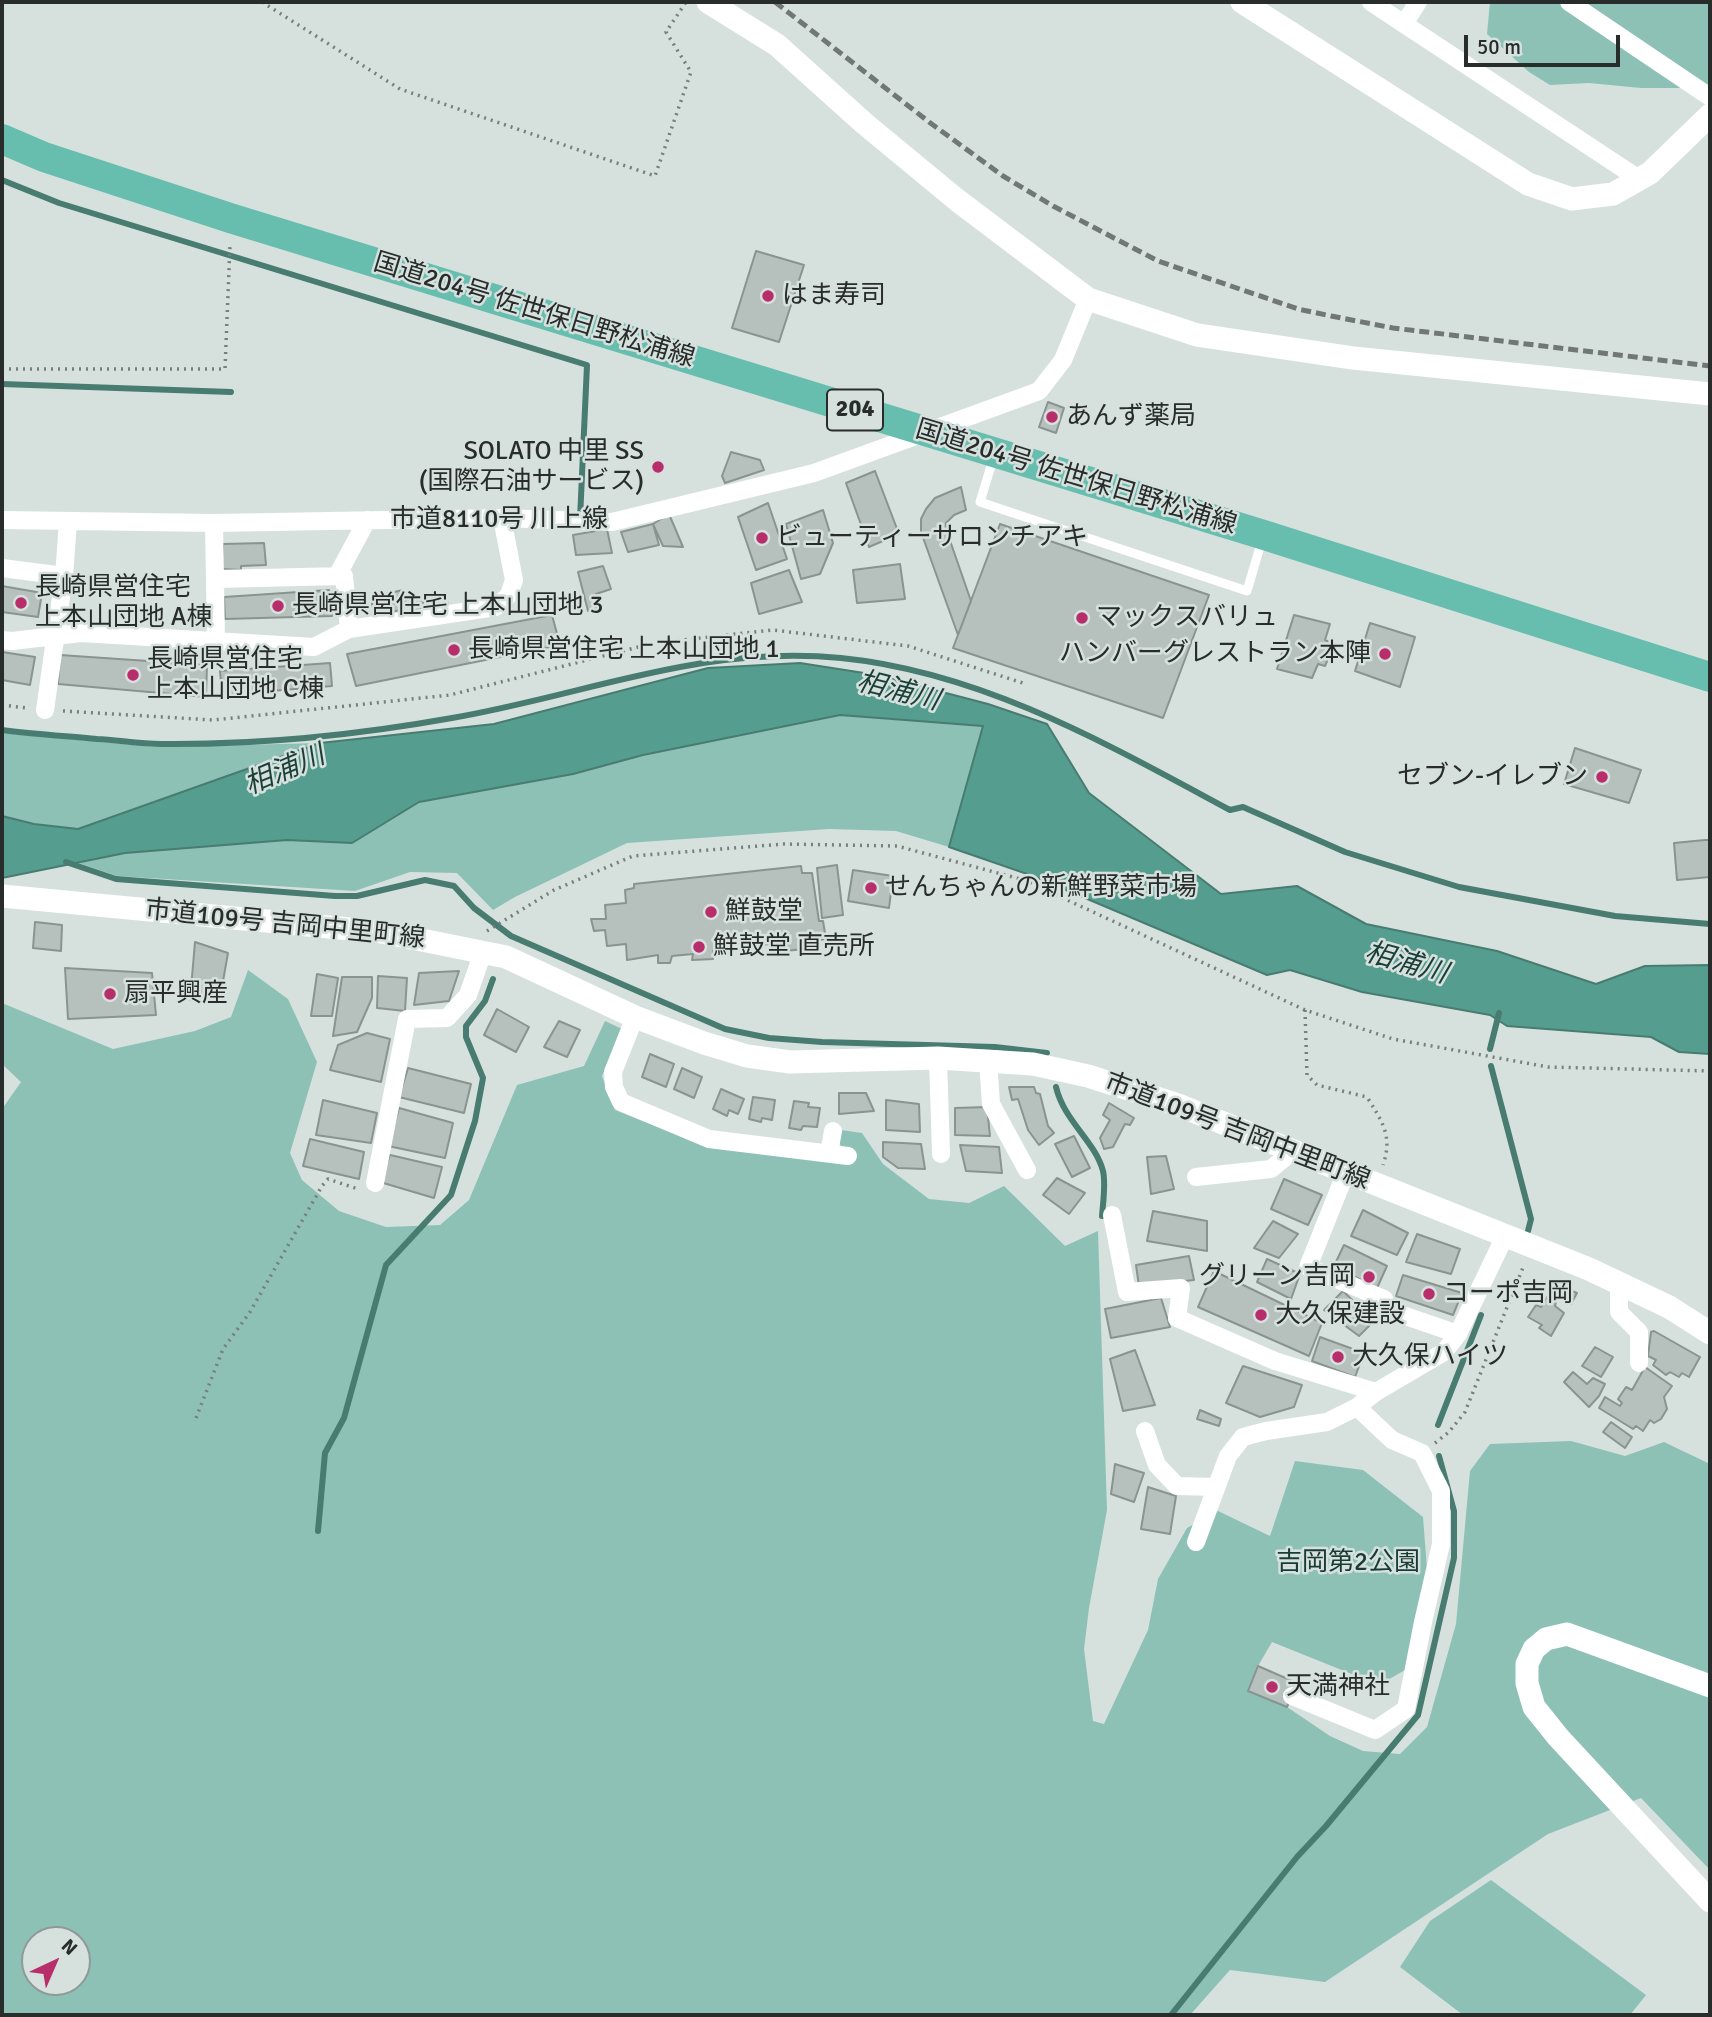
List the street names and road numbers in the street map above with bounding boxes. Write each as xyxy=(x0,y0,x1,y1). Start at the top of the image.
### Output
street label: 国道204号 佐世保日野松浦線 xyxy=(370,247,698,375)
road number: 204 xyxy=(827,390,883,430)
street label: 国道204号 佐世保日野松浦線 xyxy=(912,414,1240,542)
street label: 市道8110号 川上線 xyxy=(390,504,608,536)
street label: 市道109号 吉岡中里町線 xyxy=(143,895,427,955)
street label: 市道109号 吉岡中里町線 xyxy=(1100,1067,1374,1197)

